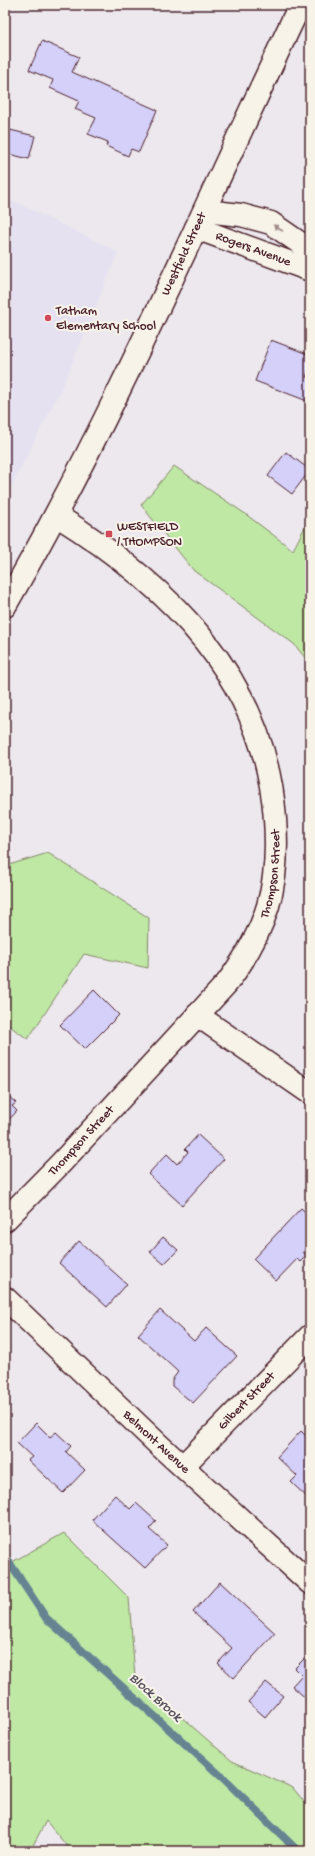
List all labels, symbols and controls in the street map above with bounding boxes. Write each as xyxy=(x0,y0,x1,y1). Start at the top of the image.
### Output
street label: Westfield Street xyxy=(158,209,210,298)
one-way arrow xyxy=(273,224,283,232)
street label: Rogers Avenue xyxy=(213,228,293,270)
place label: Tatham Elementary School xyxy=(55,304,156,334)
marker: Tatham Elementary School xyxy=(43,313,53,323)
place label: WESTFIELD / THOMPSON xyxy=(117,520,182,550)
marker: WESTFIELD / THOMPSON xyxy=(104,529,114,539)
street label: Thompson Street xyxy=(257,827,284,921)
street label: Thompson Street xyxy=(45,1102,119,1180)
street label: Gilbert Street xyxy=(215,1368,279,1433)
street label: Belmont Avenue xyxy=(119,1407,193,1477)
water label: Block Brook xyxy=(125,1670,186,1727)

